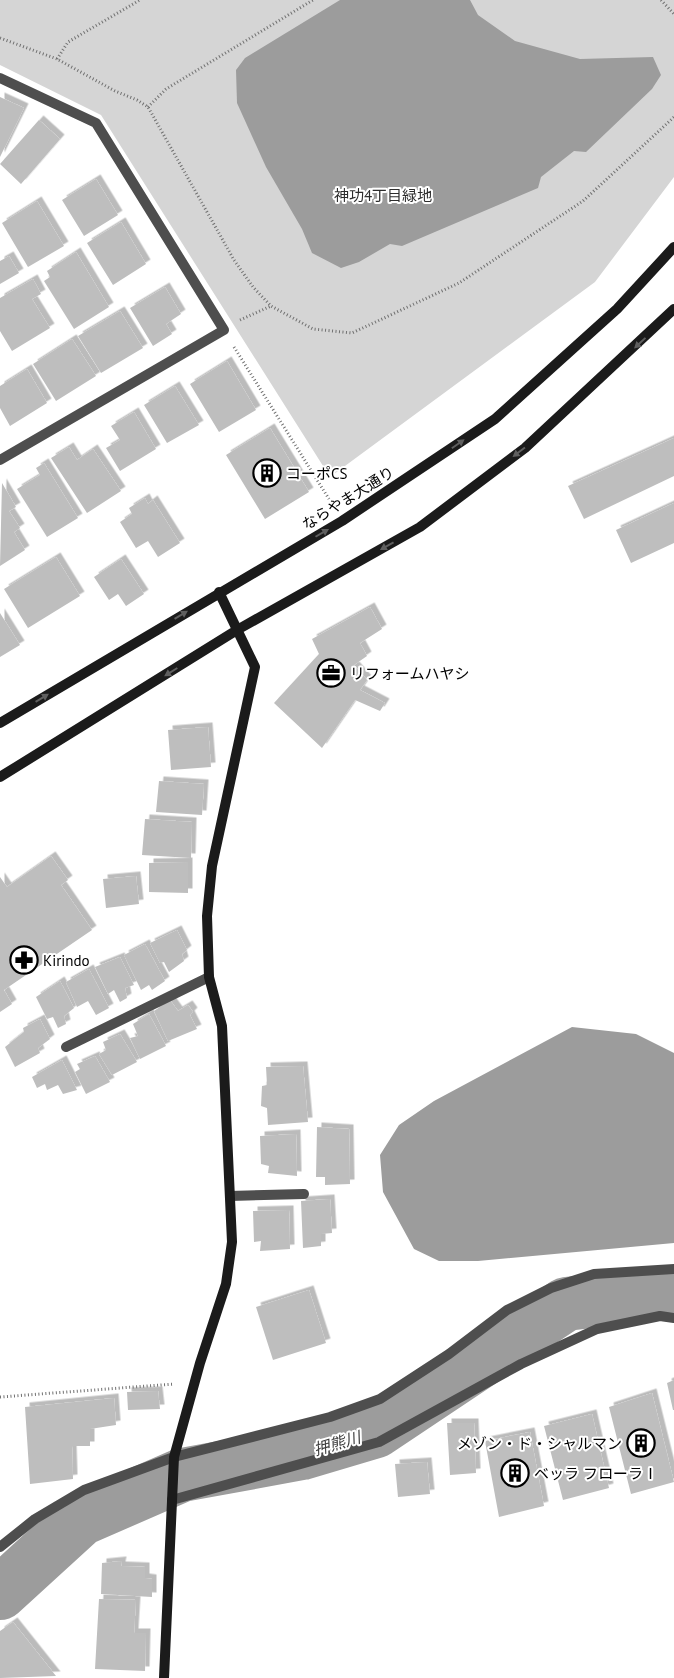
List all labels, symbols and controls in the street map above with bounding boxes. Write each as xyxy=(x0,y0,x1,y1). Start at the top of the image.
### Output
park label: 神功4丁目緑地 xyxy=(334,186,432,205)
one-way arrow xyxy=(634,337,646,349)
one-way arrow xyxy=(451,439,465,449)
one-way arrow xyxy=(513,447,526,458)
building icon: コーポCS xyxy=(252,458,282,488)
street label: ならやま大通り xyxy=(298,462,398,534)
place label: コーポCS xyxy=(286,464,348,483)
one-way arrow xyxy=(315,529,329,537)
one-way arrow xyxy=(379,542,394,550)
one-way arrow xyxy=(175,610,188,619)
office icon: リフォームハヤシ xyxy=(316,658,346,688)
place label: リフォームハヤシ xyxy=(350,664,470,683)
one-way arrow xyxy=(164,667,177,676)
one-way arrow xyxy=(35,693,48,702)
pharmacy icon: Kirindo xyxy=(9,945,39,975)
place label: Kirindo xyxy=(43,951,90,970)
water label: 押熊川 xyxy=(311,1426,365,1459)
building icon: メゾン・ド・シャルマン xyxy=(626,1428,656,1458)
place label: メゾン・ド・シャルマン xyxy=(457,1434,622,1453)
building icon: ベッラ フローラⅠ xyxy=(500,1458,530,1488)
place label: ベッラ フローラⅠ xyxy=(534,1464,658,1483)

